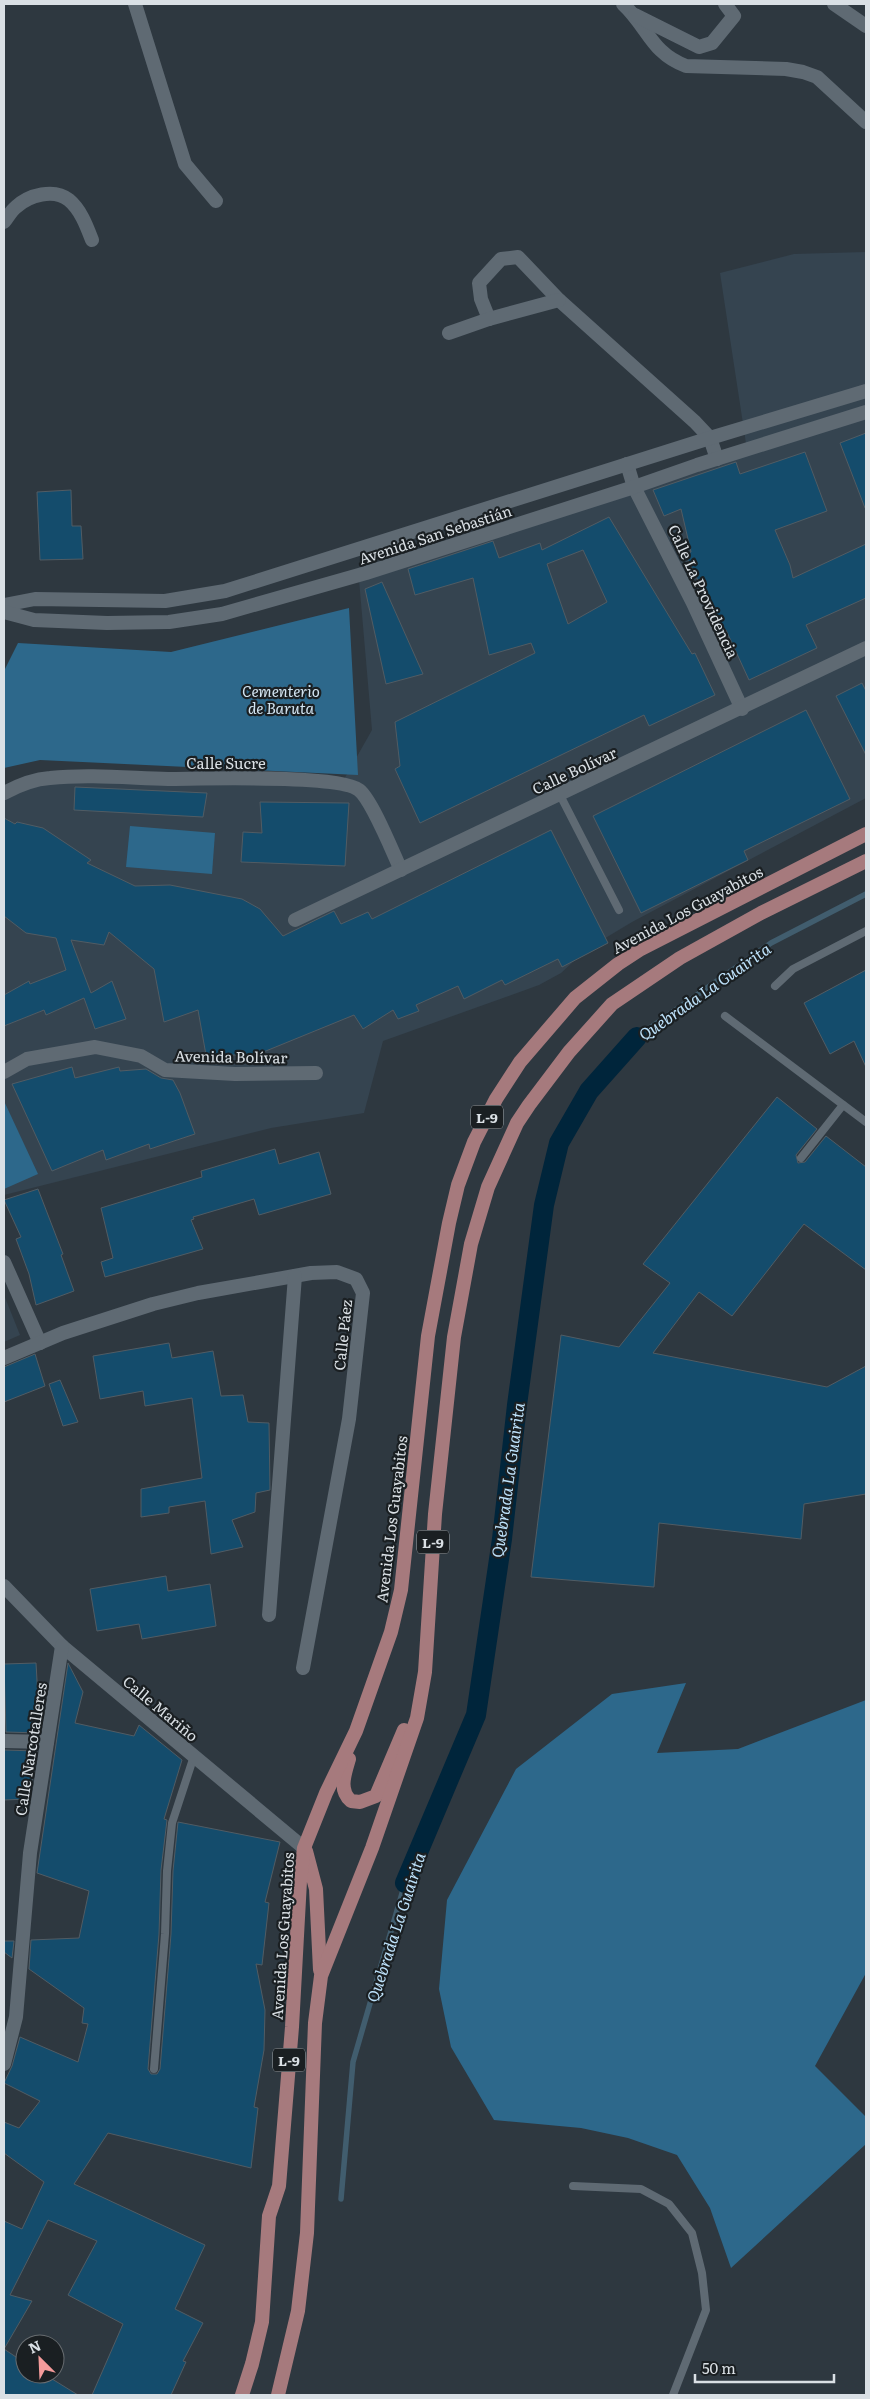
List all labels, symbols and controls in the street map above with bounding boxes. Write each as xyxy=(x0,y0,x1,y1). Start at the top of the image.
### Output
street label: Avenida San Sebastián xyxy=(356,498,515,570)
street label: Calle La Providencia xyxy=(663,520,745,662)
park label: Cementerio de Baruta xyxy=(242,679,320,719)
street label: Calle Bolívar xyxy=(528,740,620,800)
street label: Calle Sucre xyxy=(186,751,266,774)
street label: Avenida Los Guayabitos xyxy=(607,859,767,959)
water label: Quebrada La Guairita xyxy=(633,936,776,1046)
street label: Avenida Bolívar xyxy=(174,1044,288,1068)
road number: L-9 xyxy=(471,1106,503,1128)
street label: Calle Páez xyxy=(327,1298,357,1372)
water label: Quebrada La Guairita xyxy=(484,1400,530,1559)
street label: Avenida Los Guayabitos xyxy=(369,1434,413,1604)
road number: L-9 xyxy=(417,1530,449,1554)
street label: Calle Mariño xyxy=(118,1669,204,1747)
street label: Calle Narcotalleres xyxy=(8,1681,52,1817)
water label: Quebrada La Guairita xyxy=(359,1848,431,2005)
street label: Avenida Los Guayabitos xyxy=(265,1851,299,2021)
road number: L-9 xyxy=(273,2048,305,2072)
north arrow xyxy=(15,2334,65,2384)
text: N xyxy=(25,2335,44,2358)
scale bar xyxy=(695,2352,834,2384)
text: 50 m xyxy=(702,2356,736,2379)

